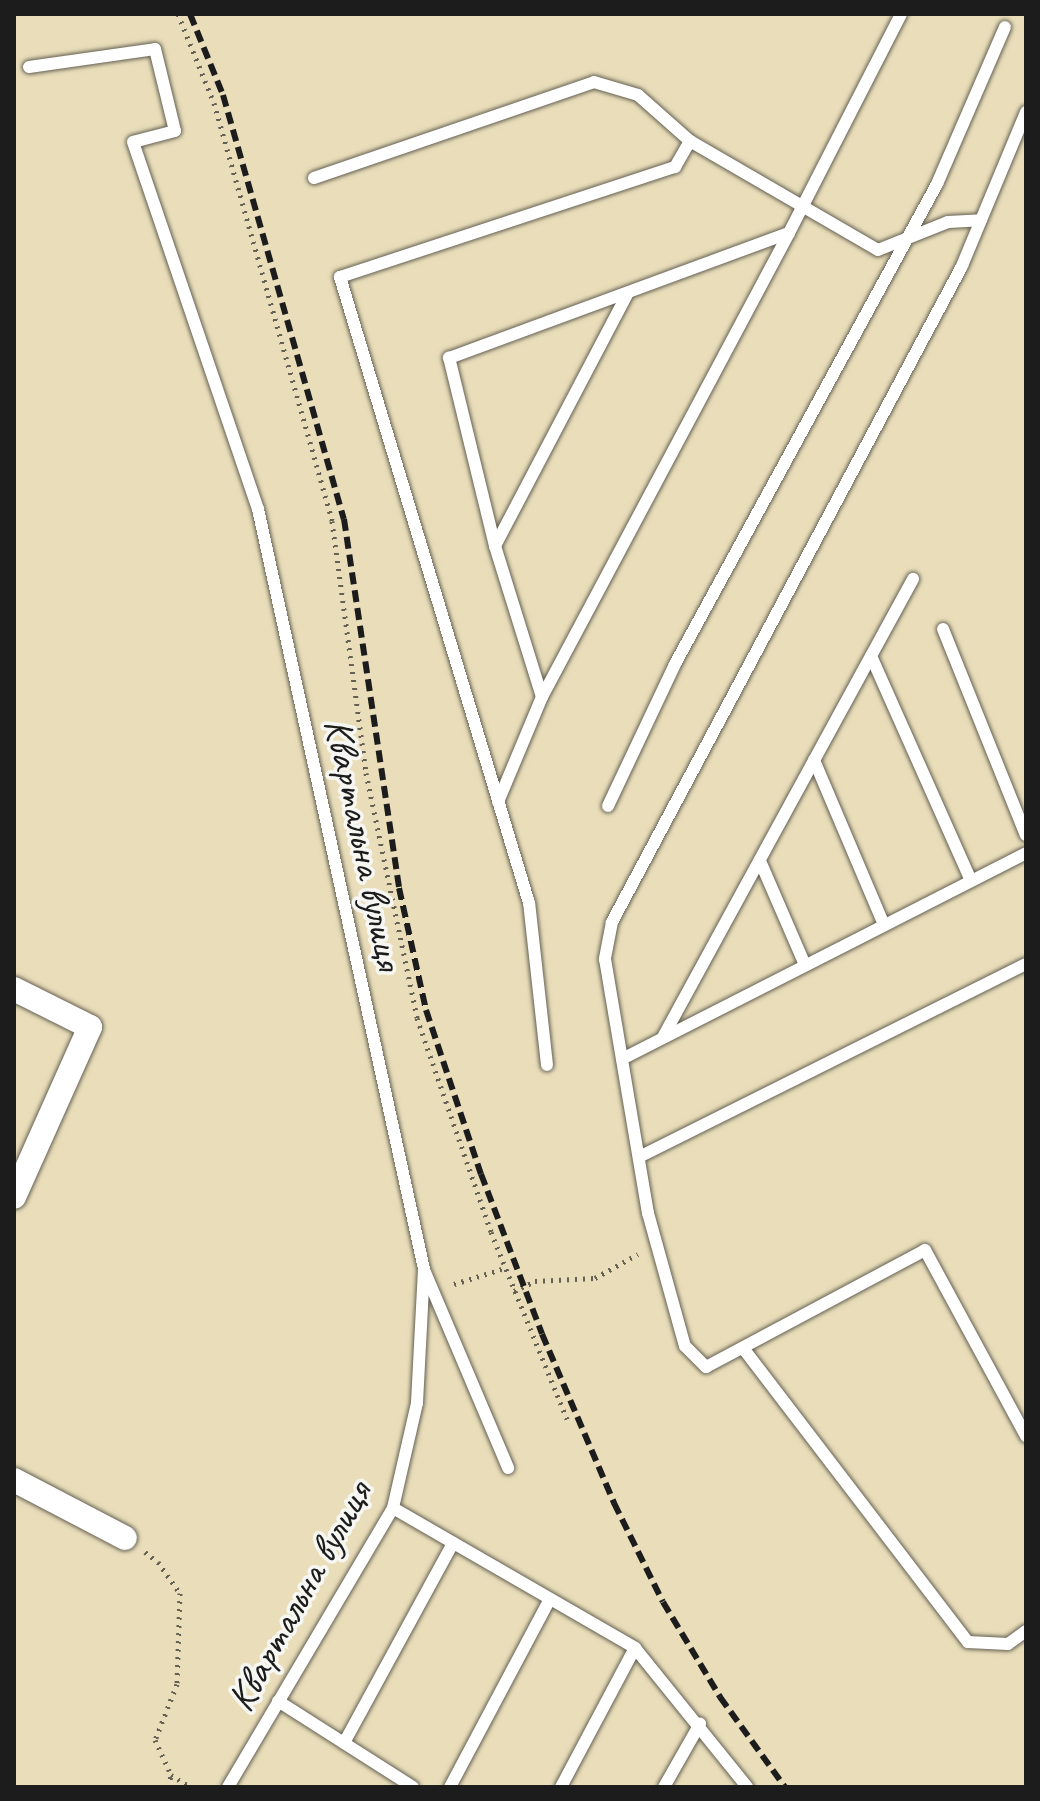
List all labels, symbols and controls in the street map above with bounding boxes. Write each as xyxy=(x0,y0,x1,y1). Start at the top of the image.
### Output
street label: Квартальна вулиця xyxy=(314,714,414,974)
street label: Квартальна вулиця xyxy=(216,1473,382,1719)

